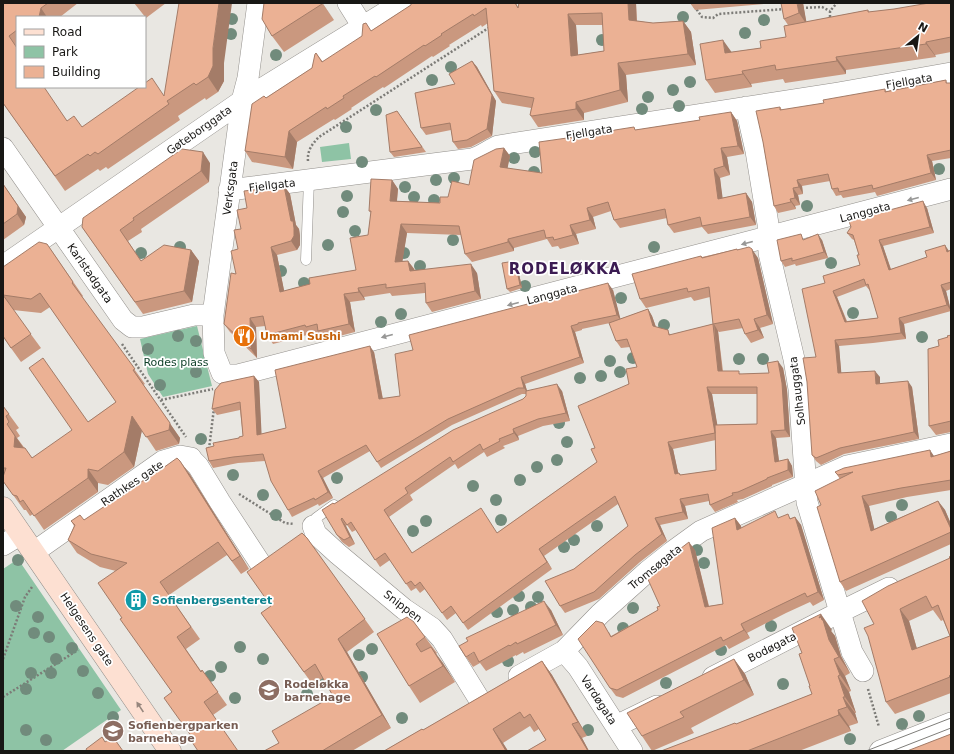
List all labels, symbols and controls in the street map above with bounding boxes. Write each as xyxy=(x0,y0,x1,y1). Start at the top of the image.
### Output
legend xyxy=(16,16,146,88)
north arrow xyxy=(898,16,938,56)
text: N xyxy=(915,20,930,36)
text: Road xyxy=(52,25,82,39)
text: Park xyxy=(52,45,78,59)
text: Building xyxy=(52,65,101,79)
street label: Fjellgata xyxy=(885,71,933,92)
street label: Gøteborggata xyxy=(164,103,234,158)
street label: Fjellgata xyxy=(565,122,613,143)
street label: Verksgata xyxy=(220,160,241,216)
street label: Fjellgata xyxy=(248,176,296,195)
one-way arrow xyxy=(907,196,919,202)
street label: Langgata xyxy=(839,200,892,225)
one-way arrow xyxy=(741,240,753,246)
street label: Karlstadgata xyxy=(64,241,115,306)
district label: RODELØKKA xyxy=(509,260,621,278)
street label: Langgata xyxy=(526,282,579,307)
one-way arrow xyxy=(506,301,519,307)
restaurant icon: Umami Sushi xyxy=(231,323,257,349)
place label: Umami Sushi xyxy=(260,330,341,343)
one-way arrow xyxy=(381,334,393,340)
park label: Rodes plass xyxy=(143,356,209,369)
street label: Solhauggata xyxy=(787,356,808,426)
street label: Rathkes gate xyxy=(99,458,166,509)
street label: Tromsøgata xyxy=(626,542,684,593)
building icon: Sofienbergsenteret xyxy=(123,587,149,613)
street label: Snippen xyxy=(381,588,424,625)
street label: Helgesens gate xyxy=(57,590,116,668)
place label: Sofienbergsenteret xyxy=(152,594,272,607)
street label: Bodøgata xyxy=(746,630,799,665)
street label: Vardøgata xyxy=(578,673,619,727)
school or university icon: Rodeløkka barnehage xyxy=(256,677,282,703)
place label: Rodeløkka barnehage xyxy=(284,678,351,704)
one-way arrow xyxy=(136,702,144,713)
school or university icon: Sofienbergparken barnehage xyxy=(100,718,126,744)
place label: Sofienbergparken barnehage xyxy=(128,719,239,745)

